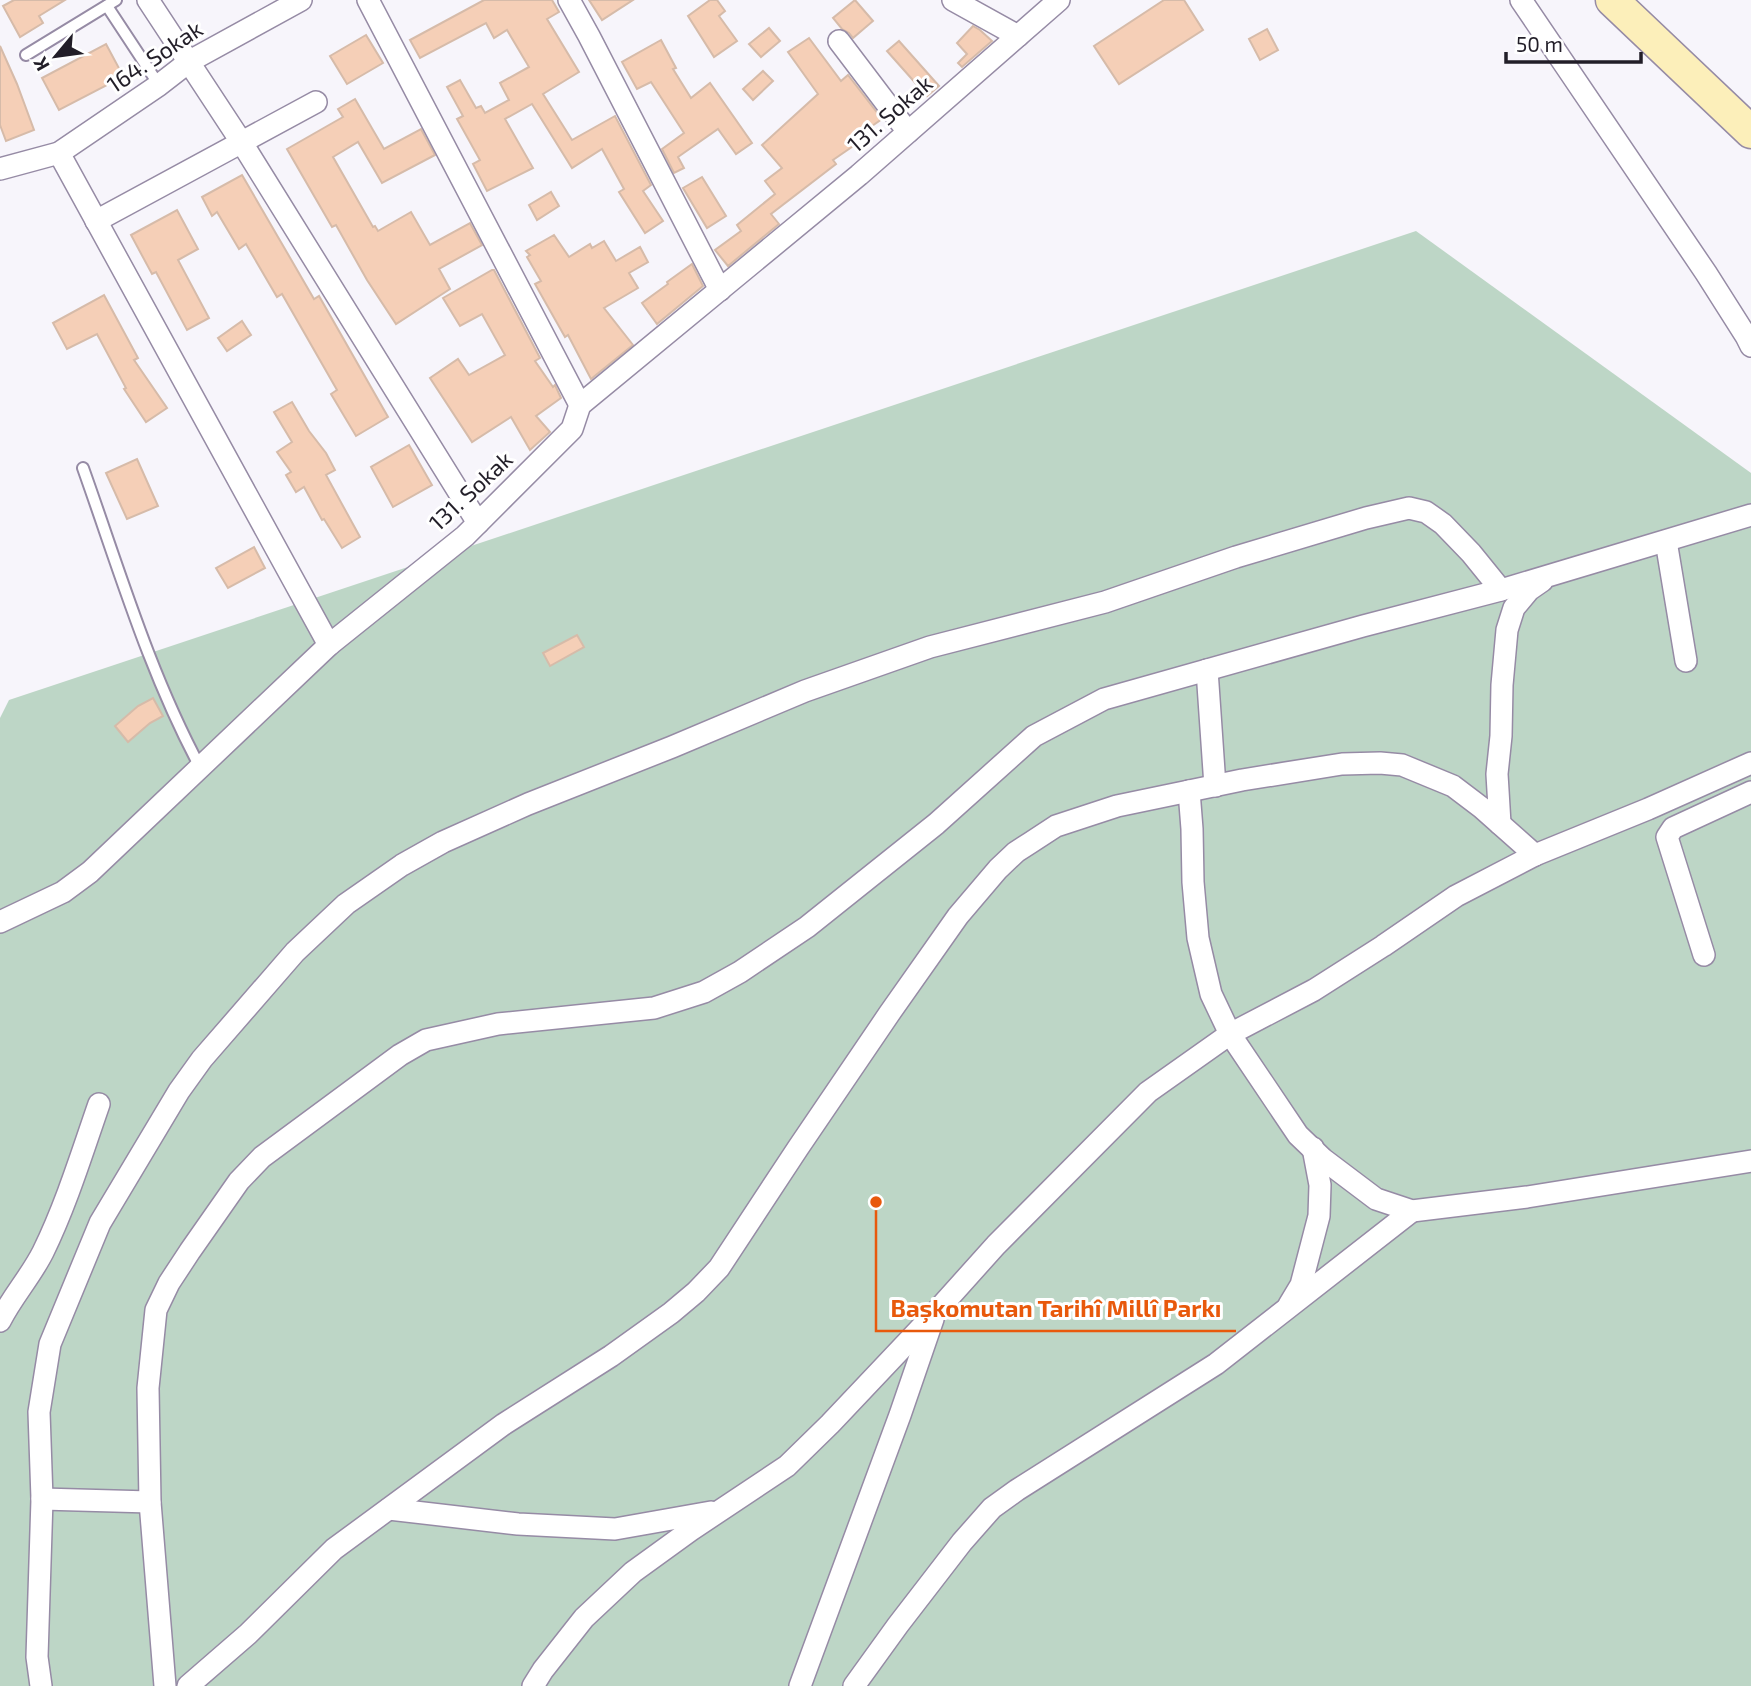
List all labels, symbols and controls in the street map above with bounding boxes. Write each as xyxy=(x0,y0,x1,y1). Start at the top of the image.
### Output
street label: 164. Sokak xyxy=(101,14,208,98)
north arrow xyxy=(21,21,91,91)
scale bar xyxy=(1506,21,1641,65)
text: 50 m xyxy=(1516,31,1563,56)
text: K xyxy=(28,54,54,75)
street label: 131. Sokak xyxy=(841,69,938,158)
street label: 131. Sokak xyxy=(423,445,518,536)
callout: Başkomutan Tarihî Millî Parkı xyxy=(876,1286,1236,1331)
text: Başkomutan Tarihî Millî Parkı xyxy=(891,1293,1221,1324)

